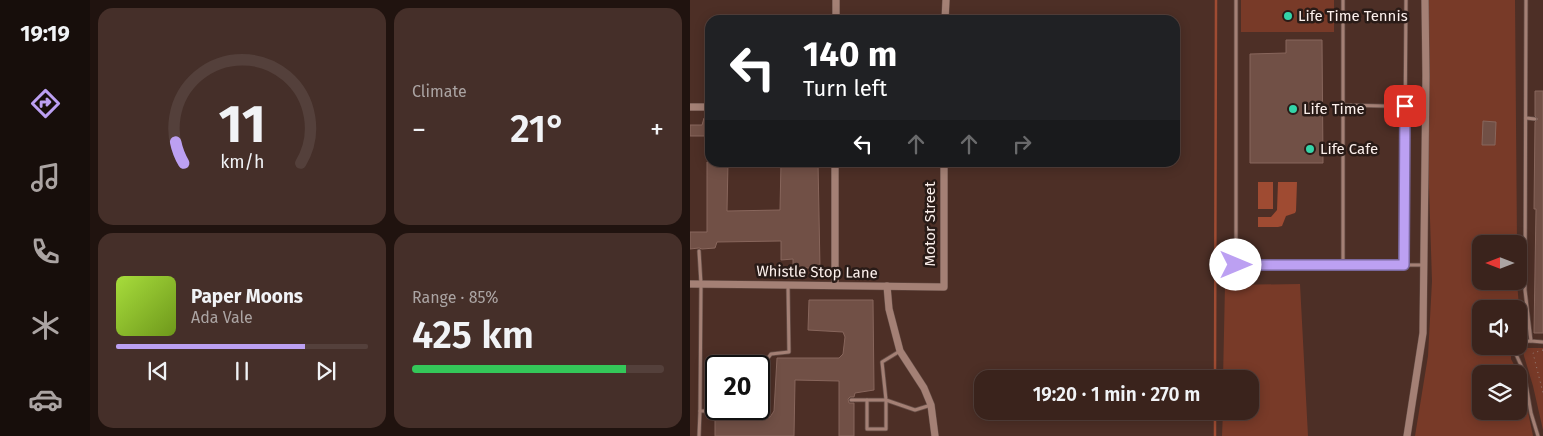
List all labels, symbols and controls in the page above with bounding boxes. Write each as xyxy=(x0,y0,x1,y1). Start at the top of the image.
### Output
place label: Life Time Tennis xyxy=(1298,7,1408,25)
marker: Life Time Tennis xyxy=(1282,10,1294,22)
text: 19:19 xyxy=(20,20,70,47)
text: 140 m xyxy=(803,33,897,75)
icon: left xyxy=(720,35,785,100)
text: Turn left xyxy=(803,75,887,102)
text: Climate xyxy=(412,82,467,101)
pin xyxy=(1384,85,1426,127)
icon: directions xyxy=(28,86,63,121)
icon: arrive xyxy=(1391,92,1419,120)
text: 11 xyxy=(218,93,266,156)
place label: Life Time xyxy=(1303,100,1365,118)
marker: Life Time xyxy=(1287,103,1299,115)
text: 21° xyxy=(510,106,566,152)
text: − xyxy=(412,113,426,146)
text: + xyxy=(650,113,664,146)
icon: left xyxy=(849,130,877,158)
icon: ahead xyxy=(902,130,930,158)
icon: ahead xyxy=(955,130,983,158)
icon: right xyxy=(1008,130,1036,158)
place label: Life Cafe xyxy=(1320,140,1378,158)
marker: Life Cafe xyxy=(1304,143,1316,155)
text: km/h xyxy=(220,151,264,173)
icon: music xyxy=(28,160,63,195)
street label: Motor Street xyxy=(921,181,939,266)
icon: phone xyxy=(28,234,63,269)
north arrow xyxy=(1472,235,1528,290)
map controls xyxy=(1472,235,1527,420)
position arrow xyxy=(1209,238,1261,290)
street label: Whistle Stop Lane xyxy=(756,262,878,282)
text: Paper Moons xyxy=(191,285,303,308)
text: Range · 85% xyxy=(412,288,498,307)
button: sound xyxy=(1472,300,1527,355)
icon: climate xyxy=(28,308,63,343)
text: Ada Vale xyxy=(191,308,253,327)
text: 425 km xyxy=(412,312,534,358)
speed limit sign: 20 xyxy=(705,355,770,420)
icon: previous xyxy=(144,357,172,385)
icon: pause xyxy=(228,357,256,385)
icon: next xyxy=(312,357,340,385)
button: layers xyxy=(1472,365,1527,420)
icon: car xyxy=(28,382,63,417)
text: 19:20 · 1 min · 270 m xyxy=(1033,383,1200,406)

